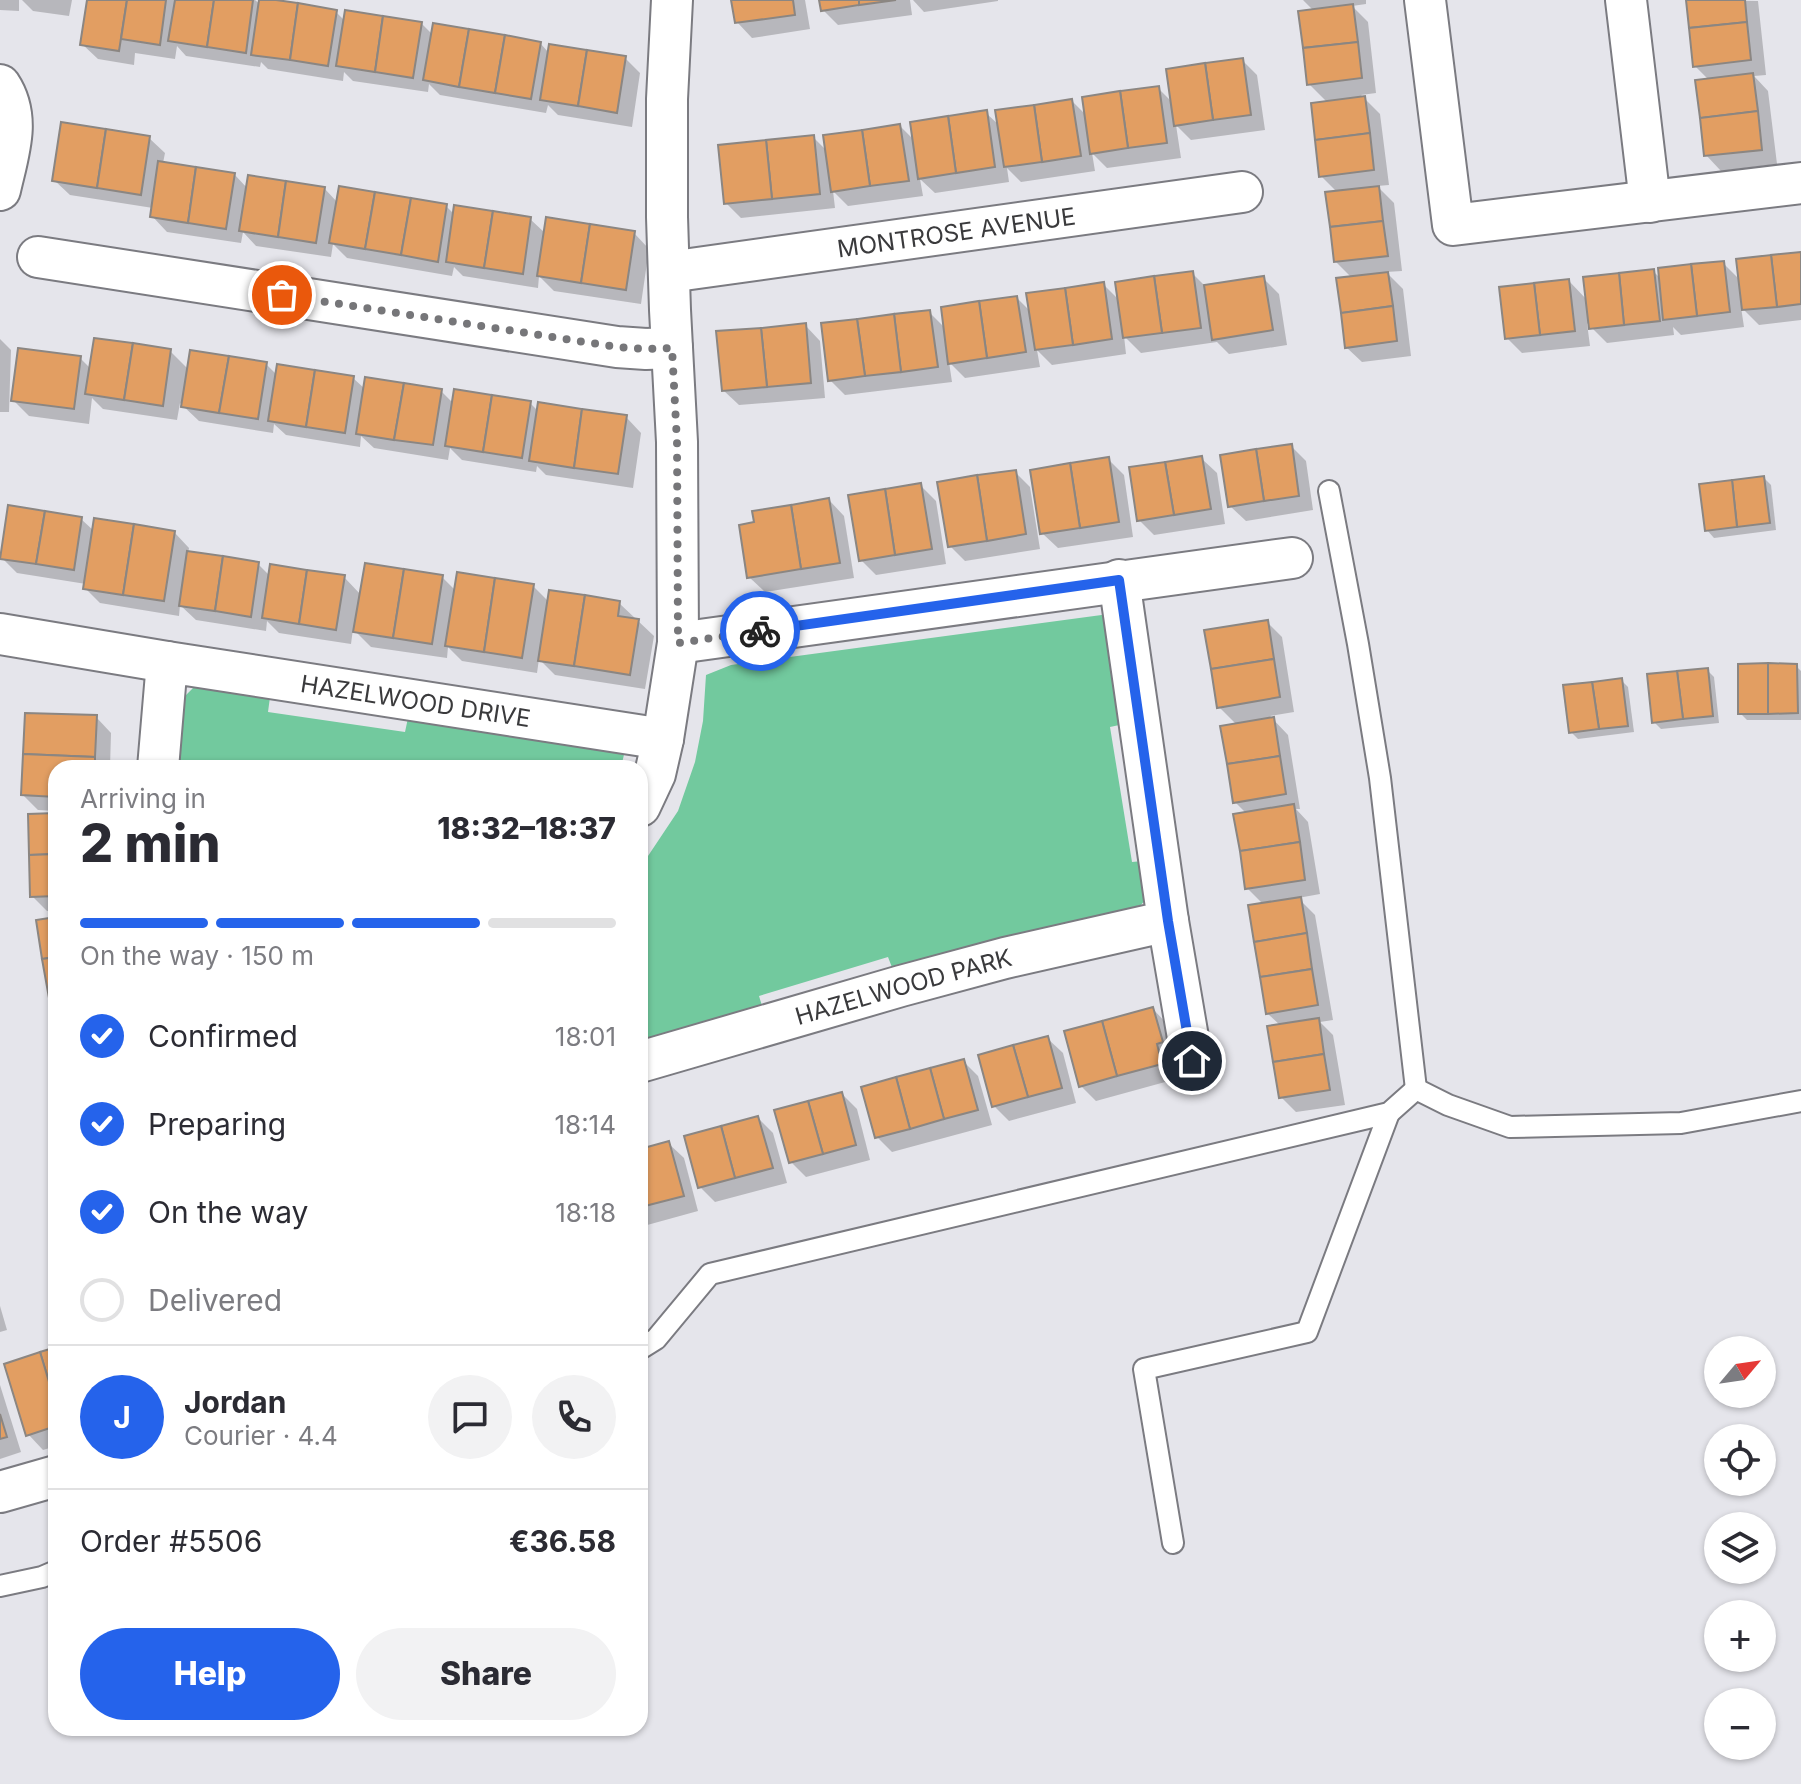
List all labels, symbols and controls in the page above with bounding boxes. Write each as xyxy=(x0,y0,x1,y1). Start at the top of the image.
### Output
street label: MONTROSE AVENUE xyxy=(835,201,1077,263)
pin xyxy=(248,261,316,329)
icon: bag xyxy=(260,273,304,317)
courier xyxy=(720,591,800,671)
icon: bike xyxy=(738,609,782,653)
street label: HAZELWOOD DRIVE xyxy=(299,668,533,733)
text: Arriving in xyxy=(80,783,206,814)
text: 18:32–18:37 xyxy=(437,810,616,846)
text: 2 min xyxy=(80,812,221,875)
text: On the way · 150 m xyxy=(80,940,314,971)
street label: HAZELWOOD PARK xyxy=(792,942,1015,1031)
icon: check xyxy=(80,1014,124,1058)
text: Confirmed xyxy=(148,1018,298,1054)
text: 18:01 xyxy=(555,1021,616,1052)
pin xyxy=(1158,1027,1226,1095)
icon: home xyxy=(1170,1039,1214,1083)
icon: check xyxy=(80,1102,124,1146)
text: Preparing xyxy=(148,1106,286,1142)
text: 18:14 xyxy=(554,1109,616,1140)
icon: check xyxy=(80,1190,124,1234)
text: On the way xyxy=(148,1194,308,1230)
text: 18:18 xyxy=(555,1197,616,1228)
text: Delivered xyxy=(148,1282,282,1318)
north arrow xyxy=(1704,1336,1776,1408)
map controls xyxy=(1704,1336,1776,1760)
button: chat xyxy=(428,1375,512,1459)
button: phone xyxy=(532,1375,616,1459)
text: Jordan xyxy=(184,1384,286,1420)
text: J xyxy=(113,1399,131,1435)
text: Courier · 4.4 xyxy=(184,1420,338,1451)
button: locate xyxy=(1704,1424,1776,1496)
button: layers xyxy=(1704,1512,1776,1584)
text: Order #5506 xyxy=(80,1523,262,1559)
text: €36.58 xyxy=(509,1523,616,1559)
button: + xyxy=(1704,1600,1776,1672)
button: Help xyxy=(80,1628,340,1720)
button: Share xyxy=(356,1628,616,1720)
button: − xyxy=(1704,1688,1776,1760)

